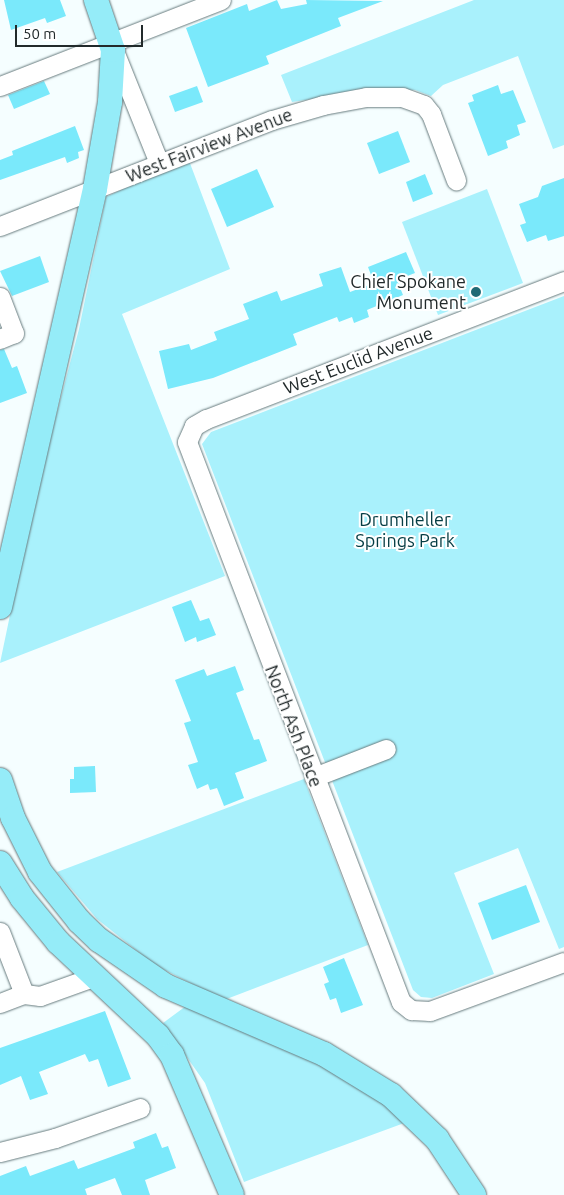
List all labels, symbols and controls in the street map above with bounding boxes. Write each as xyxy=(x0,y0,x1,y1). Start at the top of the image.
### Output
scale bar xyxy=(18,15,145,47)
text: 50 m xyxy=(23,25,56,42)
street label: West Fairview Avenue xyxy=(123,103,295,187)
place label: Chief Spokane Monument xyxy=(350,271,466,314)
marker: Chief Spokane Monument xyxy=(470,286,482,298)
street label: West Euclid Avenue xyxy=(280,322,436,398)
park label: Drumheller Springs Park xyxy=(355,509,455,552)
street label: North Ash Place xyxy=(261,662,327,790)

